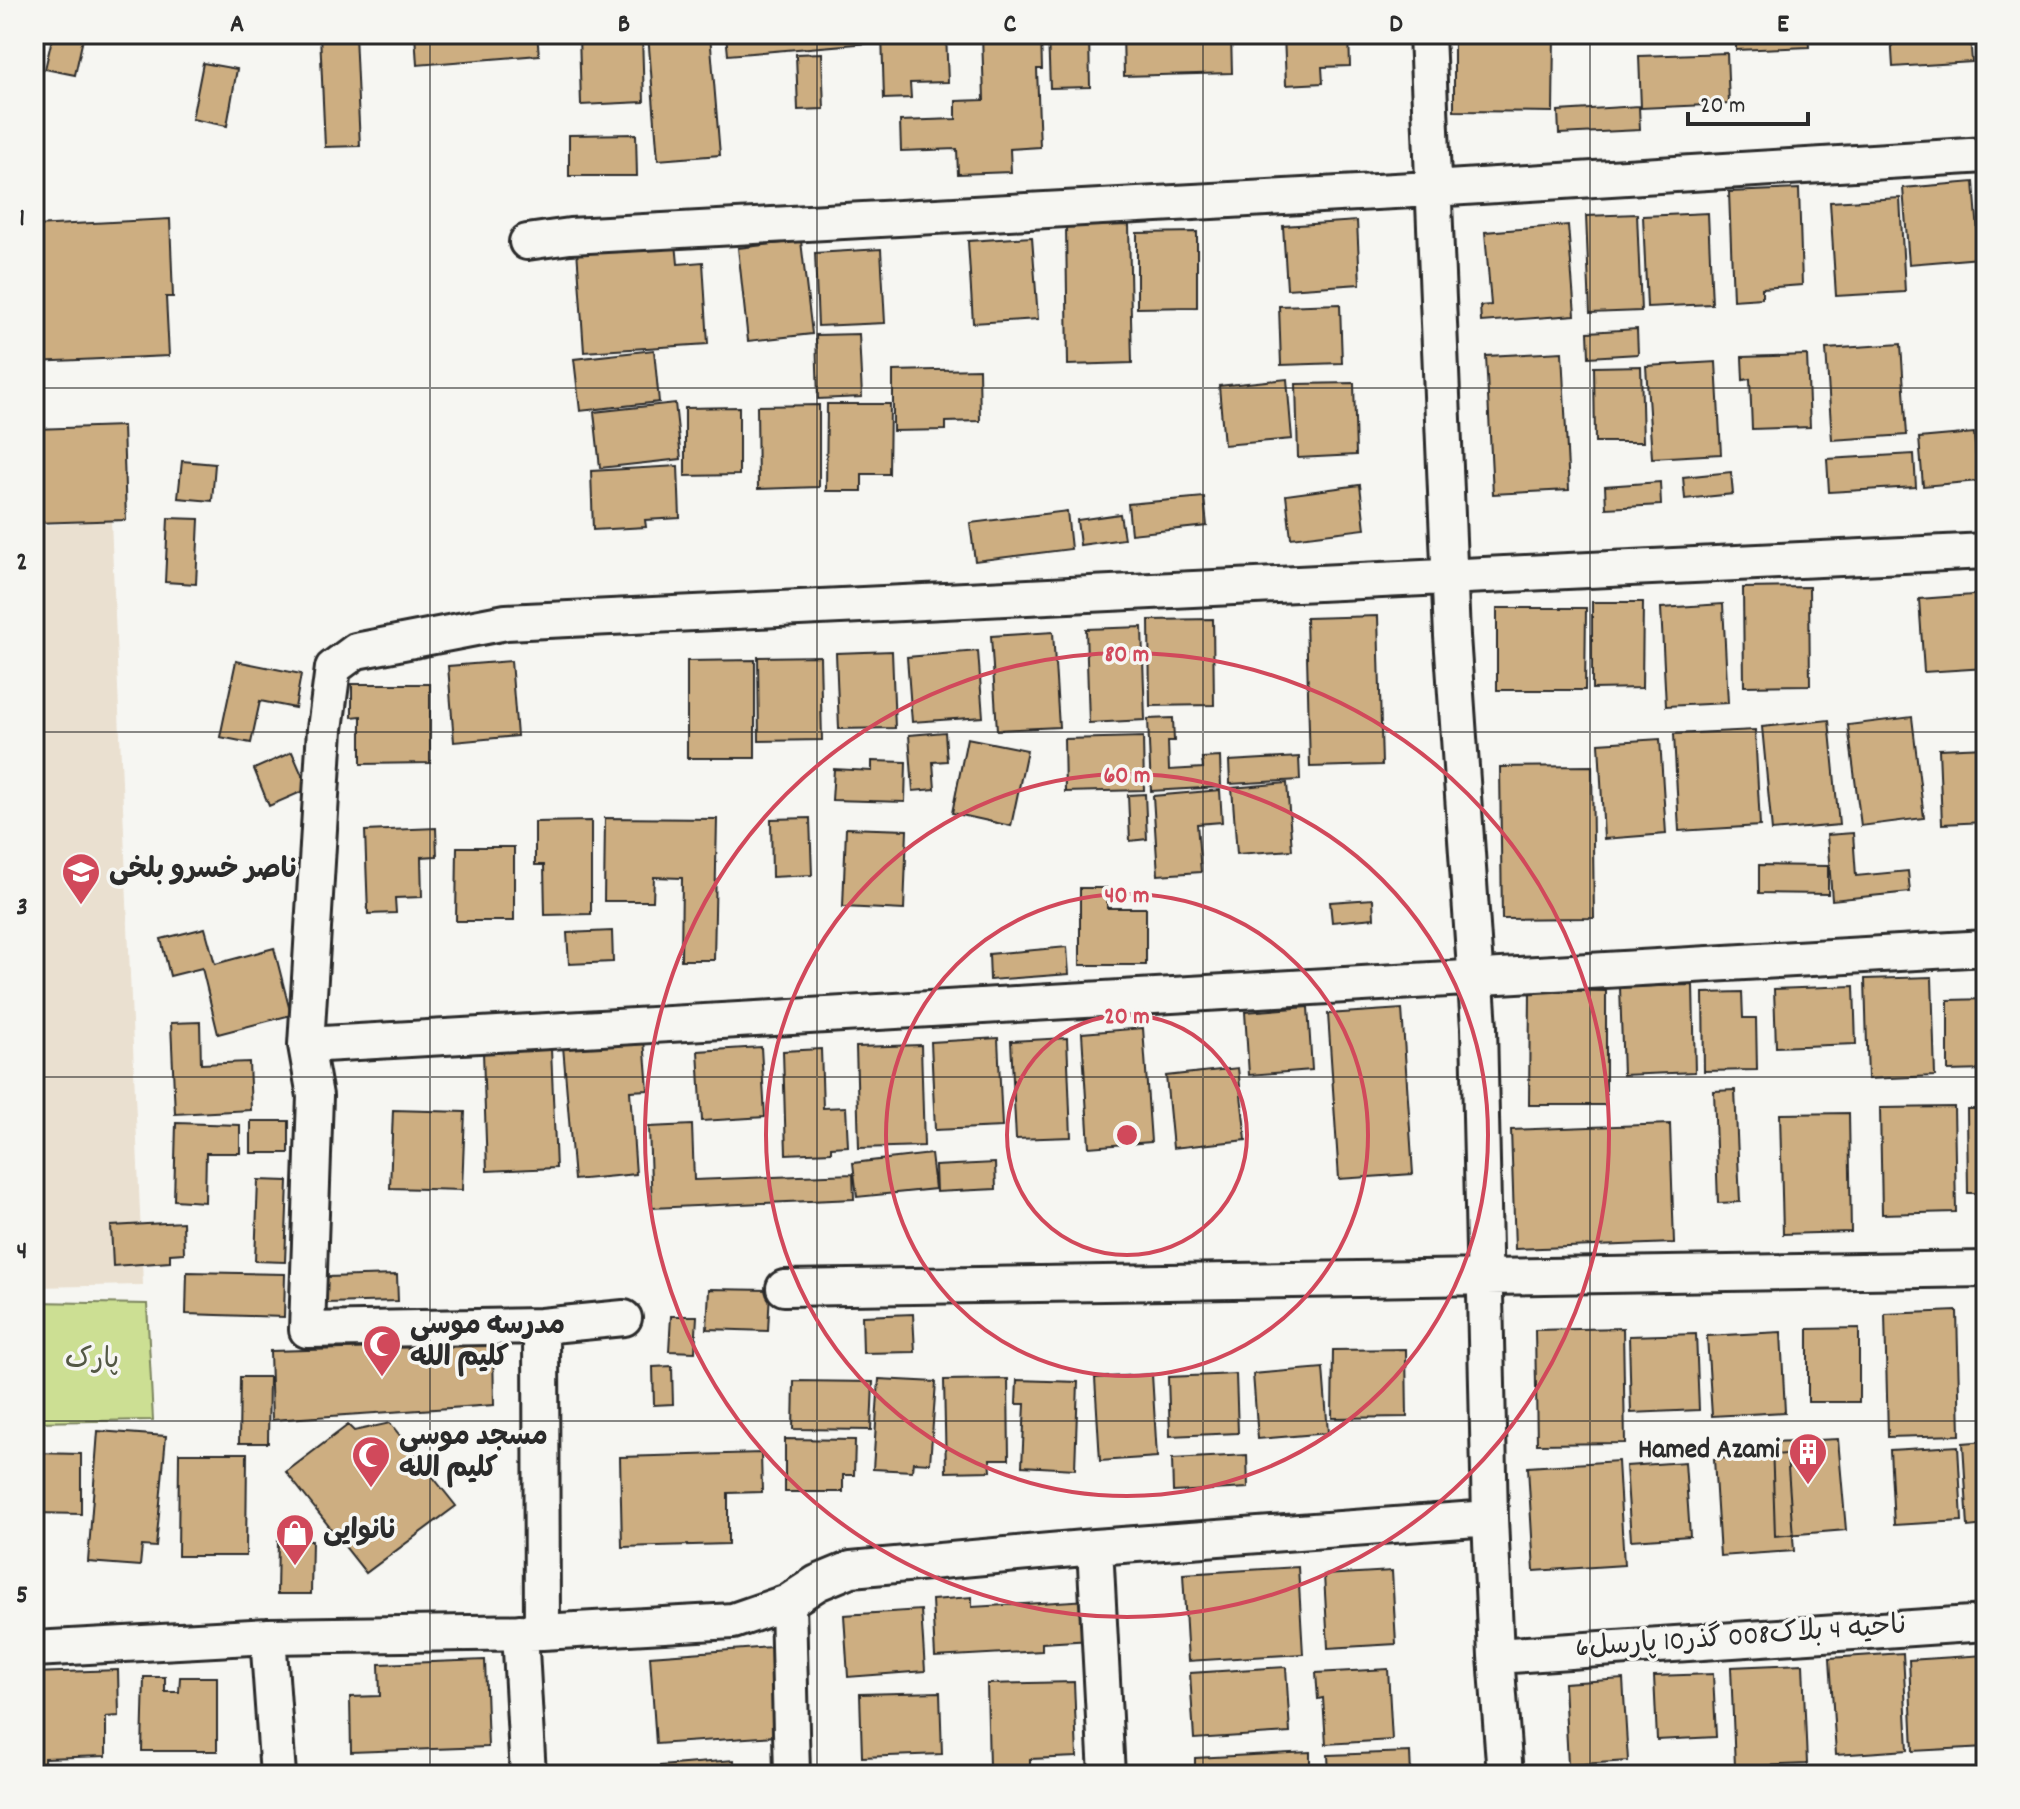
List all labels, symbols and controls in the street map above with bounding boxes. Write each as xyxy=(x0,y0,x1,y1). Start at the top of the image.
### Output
text: A xyxy=(230,7,244,44)
text: B xyxy=(618,7,630,44)
text: C xyxy=(1004,7,1017,44)
text: D xyxy=(1389,7,1403,44)
text: E xyxy=(1777,7,1789,44)
scale bar xyxy=(1688,76,1808,126)
text: 20 m xyxy=(1700,90,1746,124)
text: 1 xyxy=(19,201,25,238)
text: 2 xyxy=(16,545,28,582)
text: 80 m xyxy=(1105,639,1149,673)
text: 60 m xyxy=(1104,760,1150,794)
school or university icon: ناصر خسرو بلخی xyxy=(60,851,102,906)
place label: ناصر خسرو بلخی xyxy=(109,852,299,892)
text: 40 m xyxy=(1104,880,1150,914)
text: 3 xyxy=(16,890,28,927)
text: 20 m xyxy=(1104,1001,1150,1035)
centre of rings xyxy=(1113,1121,1141,1149)
text: 4 xyxy=(17,1234,27,1271)
place label: مدرسه موسی کلیم الله xyxy=(410,1308,565,1380)
mosque icon: مدرسه موسی کلیم الله xyxy=(361,1323,403,1378)
park label: پارک xyxy=(65,1342,119,1382)
place label: مسجد موسی کلیم الله xyxy=(399,1419,548,1491)
building icon: Hamed Azami xyxy=(1787,1431,1829,1486)
place label: Hamed Azami xyxy=(1638,1432,1780,1472)
mosque icon: مسجد موسی کلیم الله xyxy=(350,1434,392,1489)
shop icon: نانوایی xyxy=(274,1512,316,1567)
place label: نانوایی xyxy=(323,1513,398,1553)
text: 5 xyxy=(16,1578,28,1615)
street label: ناحیه 4 بلاک008 گذر10 پارسل6 xyxy=(1574,1606,1908,1671)

